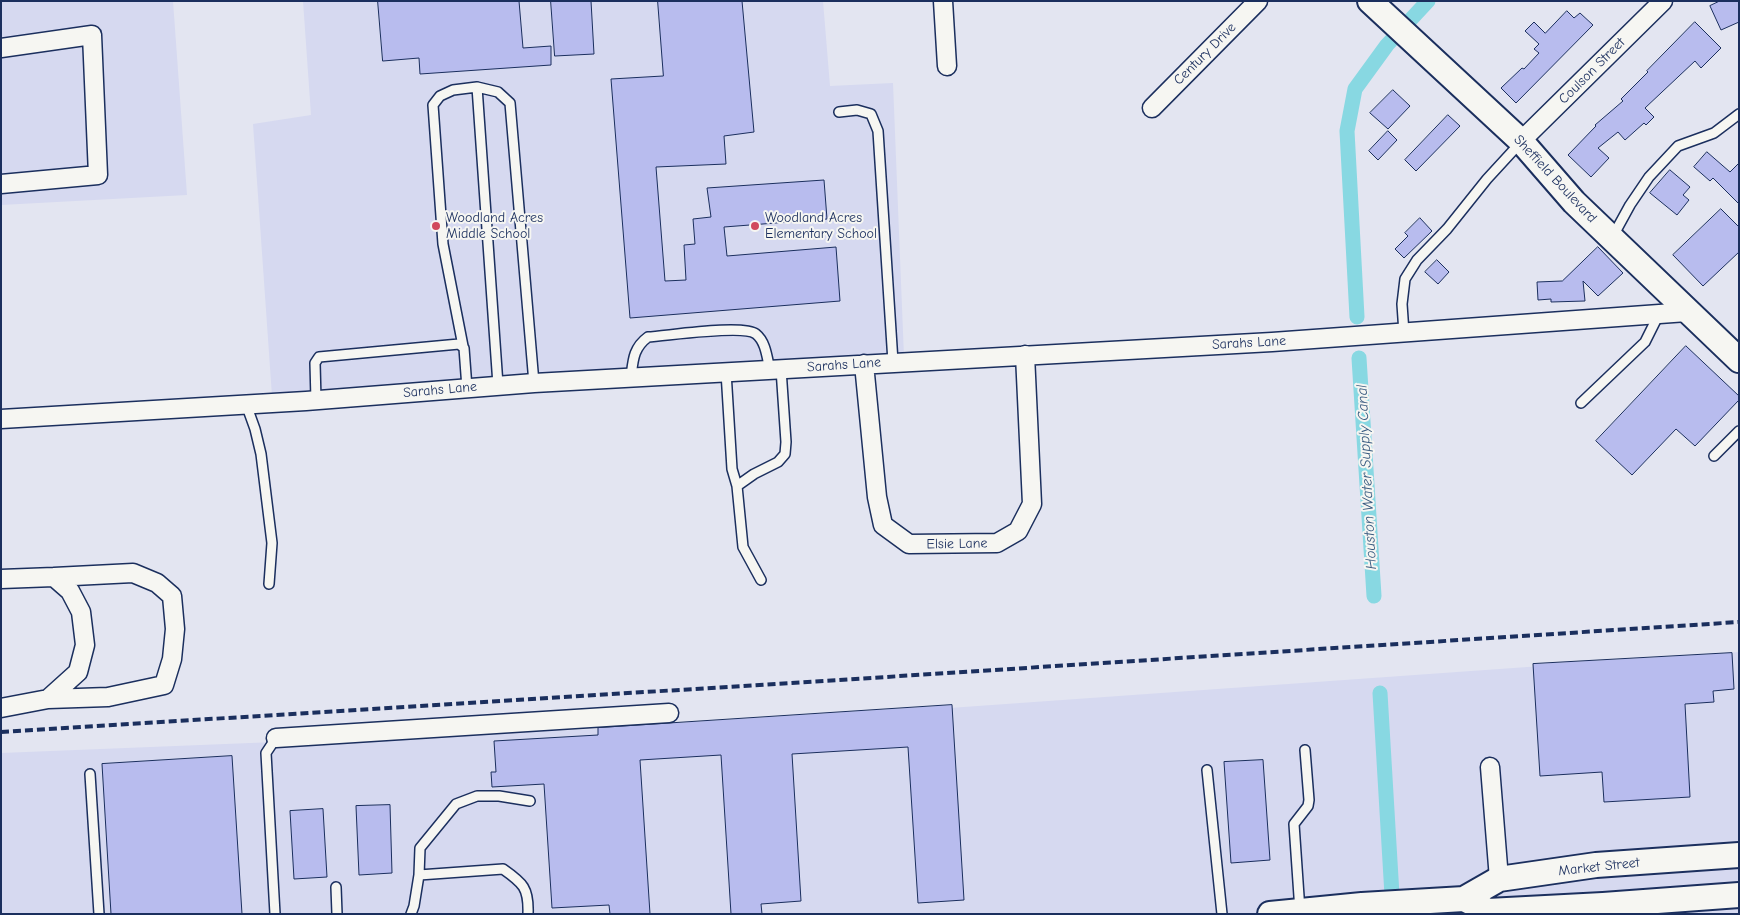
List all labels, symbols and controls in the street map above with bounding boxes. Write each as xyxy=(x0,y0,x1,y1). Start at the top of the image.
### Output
street label: Century Drive xyxy=(1170,19,1240,89)
street label: Coulson Street xyxy=(1555,34,1629,108)
street label: Sheffield Boulevard xyxy=(1510,132,1600,226)
place label: Woodland Acres Middle School xyxy=(446,210,543,242)
place label: Woodland Acres Elementary School xyxy=(765,210,877,242)
marker: Woodland Acres Middle School xyxy=(430,220,442,232)
marker: Woodland Acres Elementary School xyxy=(749,220,761,232)
street label: Sarahs Lane xyxy=(1212,333,1286,353)
street label: Sarahs Lane xyxy=(806,354,882,376)
street label: Sarahs Lane xyxy=(402,378,478,402)
water label: Houston Water Supply Canal xyxy=(1353,384,1381,570)
street label: Elsie Lane xyxy=(926,535,988,553)
street label: Market Street xyxy=(1557,854,1641,880)

